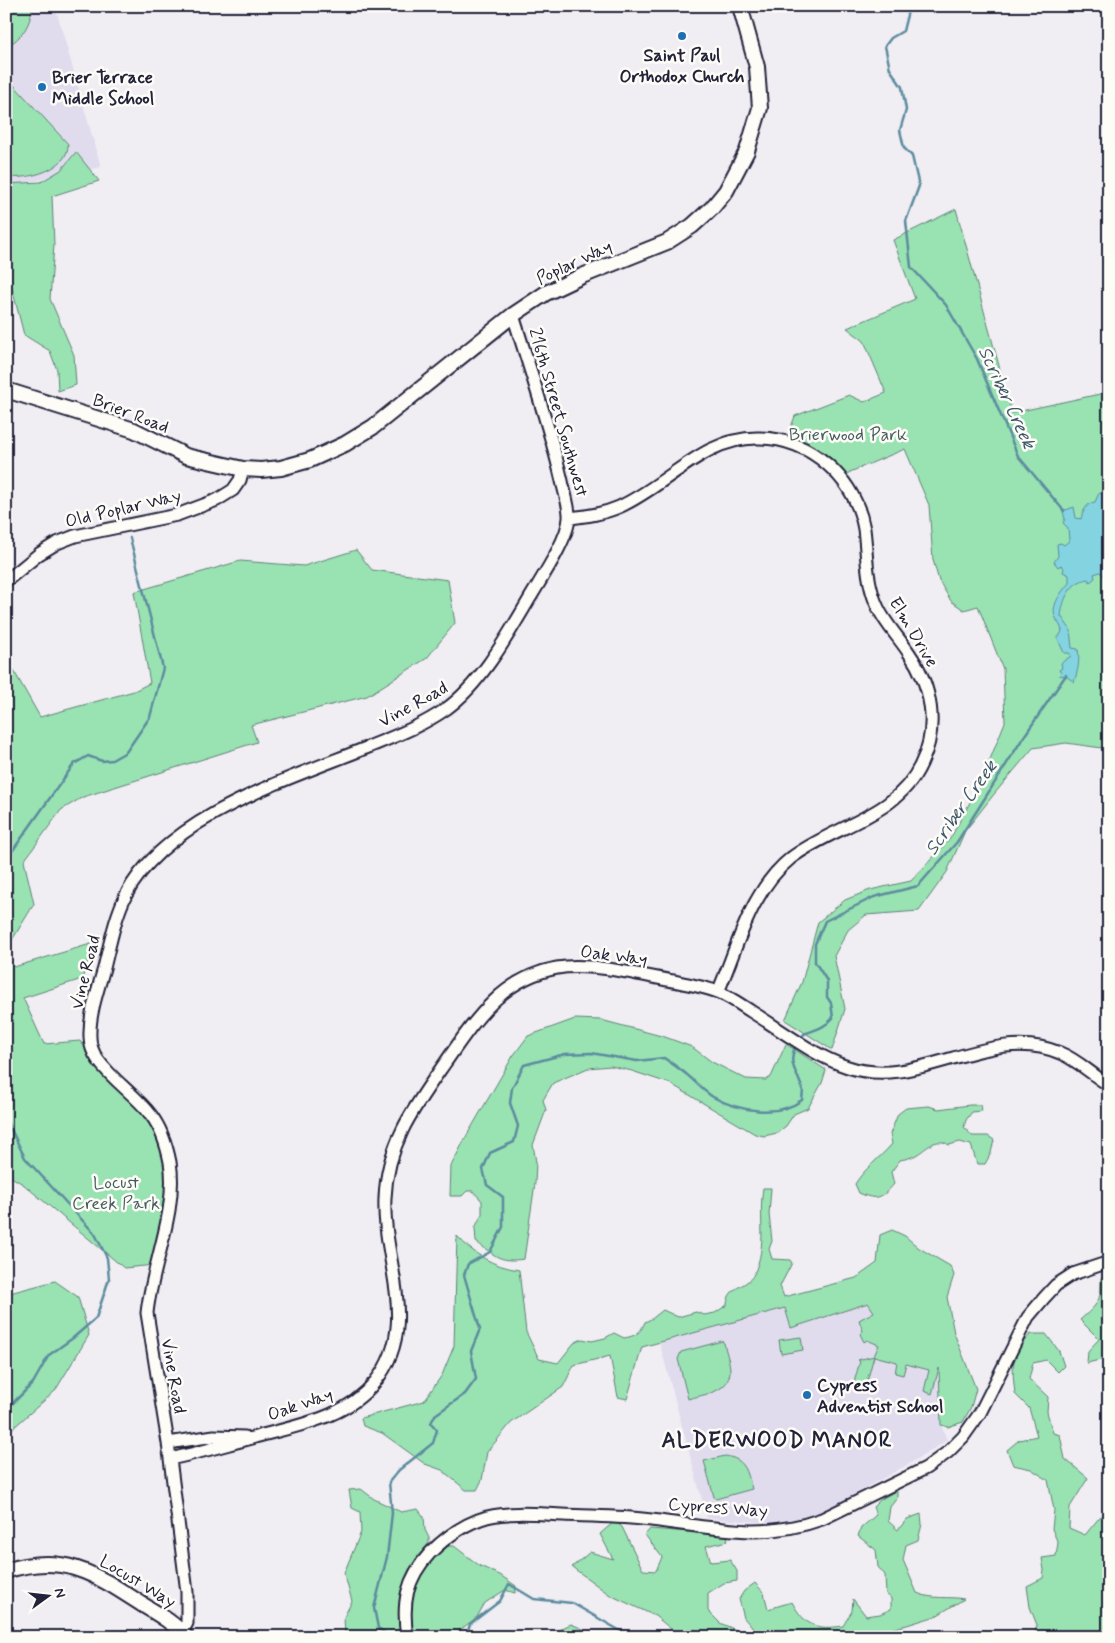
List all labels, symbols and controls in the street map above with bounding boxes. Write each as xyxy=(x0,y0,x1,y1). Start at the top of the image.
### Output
marker: Saint Paul Orthodox Church xyxy=(676,30,688,42)
place label: Saint Paul Orthodox Church xyxy=(620,44,745,89)
place label: Brier Terrace Middle School xyxy=(52,66,154,111)
marker: Brier Terrace Middle School xyxy=(36,81,48,93)
street label: Poplar Way xyxy=(532,235,616,291)
street label: 216th Street Southwest xyxy=(522,325,594,500)
water label: Scriber Creek xyxy=(972,342,1042,454)
street label: Brier Road xyxy=(89,388,172,439)
park label: Brierwood Park xyxy=(789,423,907,447)
street label: Old Poplar Way xyxy=(63,484,184,534)
street label: Elm Drive xyxy=(883,593,944,672)
street label: Vine Road xyxy=(375,676,452,734)
water label: Scriber Creek xyxy=(919,754,1004,860)
street label: Vine Road xyxy=(65,933,107,1012)
street label: Oak Way xyxy=(579,940,649,972)
park label: Locust Creek Park xyxy=(72,1171,160,1216)
street label: Vine Road xyxy=(155,1337,191,1416)
place label: Cypress Adventist School xyxy=(817,1374,943,1419)
street label: Oak Way xyxy=(264,1383,336,1427)
marker: Cypress Adventist School xyxy=(801,1389,813,1401)
district label: ALDERWOOD MANOR xyxy=(661,1427,893,1455)
street label: Cypress Way xyxy=(667,1493,769,1523)
street label: Locust Way xyxy=(95,1550,180,1614)
north arrow xyxy=(22,1570,72,1620)
text: N xyxy=(50,1586,69,1600)

